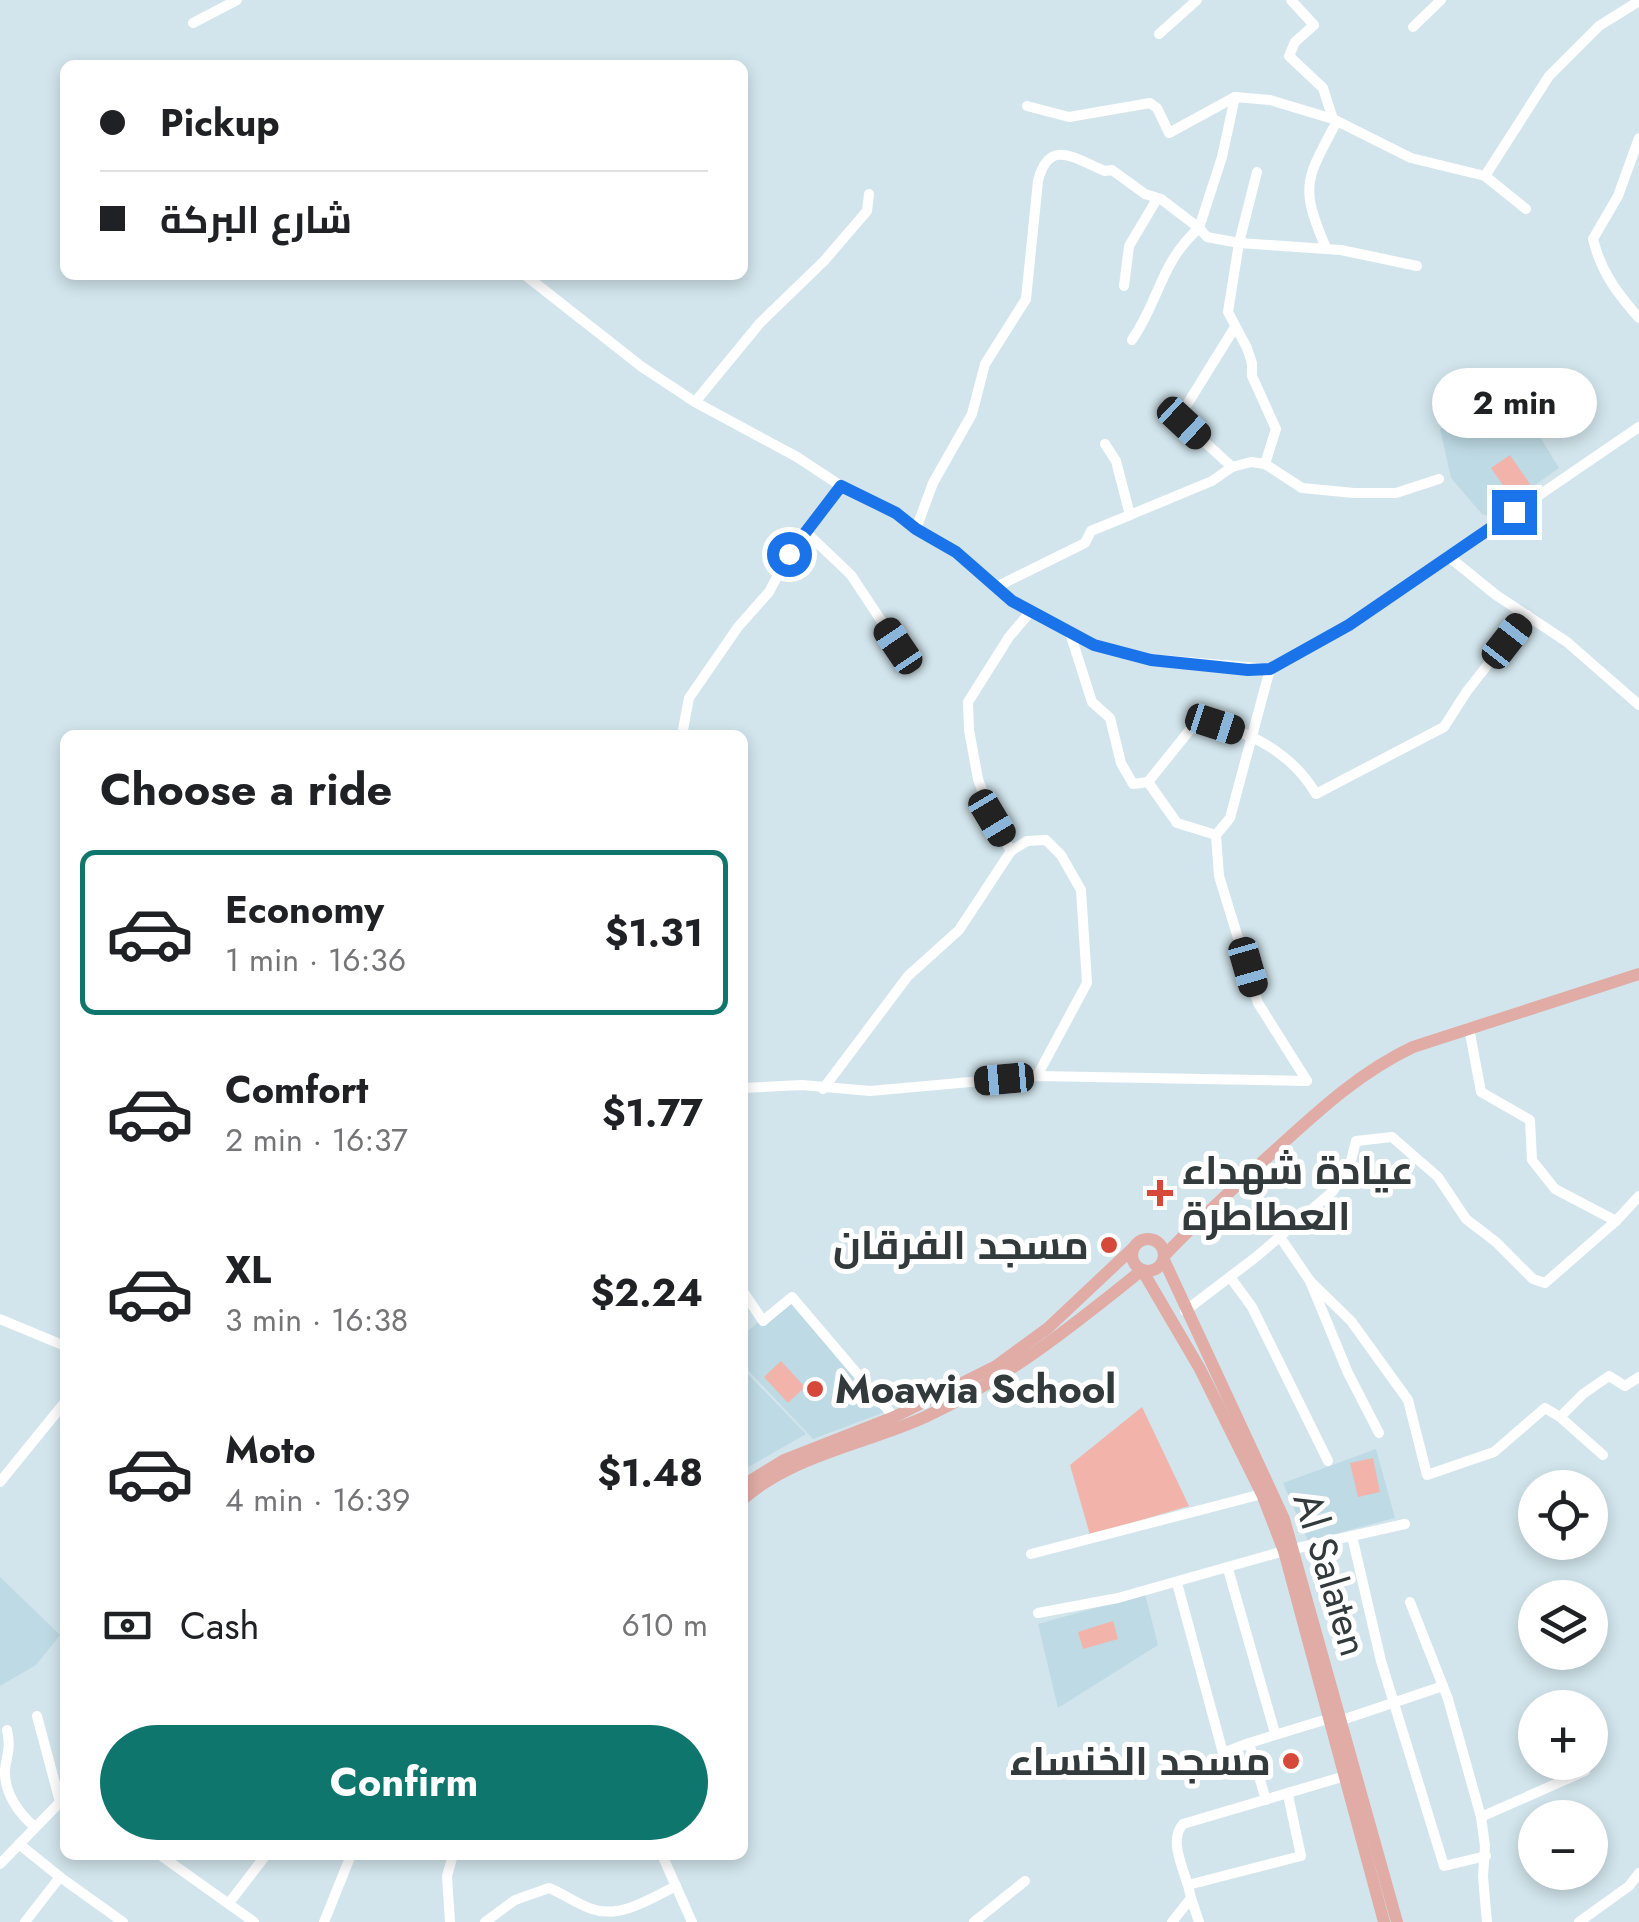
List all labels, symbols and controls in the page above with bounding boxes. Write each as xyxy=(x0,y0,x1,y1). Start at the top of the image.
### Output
text: Pickup xyxy=(160,95,280,150)
text: شارع البركة xyxy=(160,192,352,247)
callout: 2 min xyxy=(1432,367,1596,437)
text: 2 min xyxy=(1472,380,1557,426)
car xyxy=(1152,392,1216,454)
route end xyxy=(1492,490,1537,535)
route start xyxy=(767,532,812,577)
car xyxy=(1477,608,1537,674)
car xyxy=(869,613,927,679)
car xyxy=(1182,700,1248,748)
text: Choose a ride xyxy=(100,757,392,822)
car xyxy=(964,785,1020,851)
text: Economy xyxy=(225,882,384,937)
icon: car xyxy=(105,888,195,978)
text: $1.31 xyxy=(605,905,703,960)
car xyxy=(1225,934,1271,1000)
text: 1 min · 16:36 xyxy=(225,937,406,983)
car xyxy=(973,1061,1035,1097)
text: Comfort xyxy=(225,1062,368,1117)
icon: car xyxy=(105,1068,195,1158)
text: $1.77 xyxy=(602,1085,703,1140)
text: 2 min · 16:37 xyxy=(225,1117,408,1163)
place label: عيادة شهداء العطاطرة xyxy=(1182,1141,1414,1245)
marker: عيادة شهداء العطاطرة xyxy=(1147,1180,1173,1206)
place label: مسجد الفرقان xyxy=(833,1216,1089,1274)
marker: مسجد الفرقان xyxy=(1098,1234,1120,1256)
text: XL xyxy=(225,1242,271,1297)
icon: car xyxy=(105,1248,195,1338)
text: $2.24 xyxy=(591,1265,703,1320)
text: 3 min · 16:38 xyxy=(225,1297,408,1343)
place label: Moawia School xyxy=(835,1360,1116,1418)
marker: Moawia School xyxy=(804,1378,826,1400)
text: Moto xyxy=(225,1422,316,1477)
icon: car xyxy=(105,1428,195,1518)
text: $1.48 xyxy=(597,1445,703,1500)
map controls xyxy=(1518,1470,1608,1890)
button: locate xyxy=(1518,1470,1608,1560)
text: 4 min · 16:39 xyxy=(225,1477,410,1523)
street label: Al Salaten xyxy=(1279,1485,1383,1663)
button: layers xyxy=(1518,1580,1608,1670)
icon: cash xyxy=(100,1598,155,1653)
text: Cash xyxy=(180,1598,260,1653)
text: 610 m xyxy=(621,1602,708,1648)
button: + xyxy=(1518,1690,1608,1780)
button: Confirm xyxy=(100,1725,708,1840)
place label: مسجد الخنساء xyxy=(1009,1732,1271,1790)
marker: مسجد الخنساء xyxy=(1280,1750,1302,1772)
button: − xyxy=(1518,1800,1608,1890)

